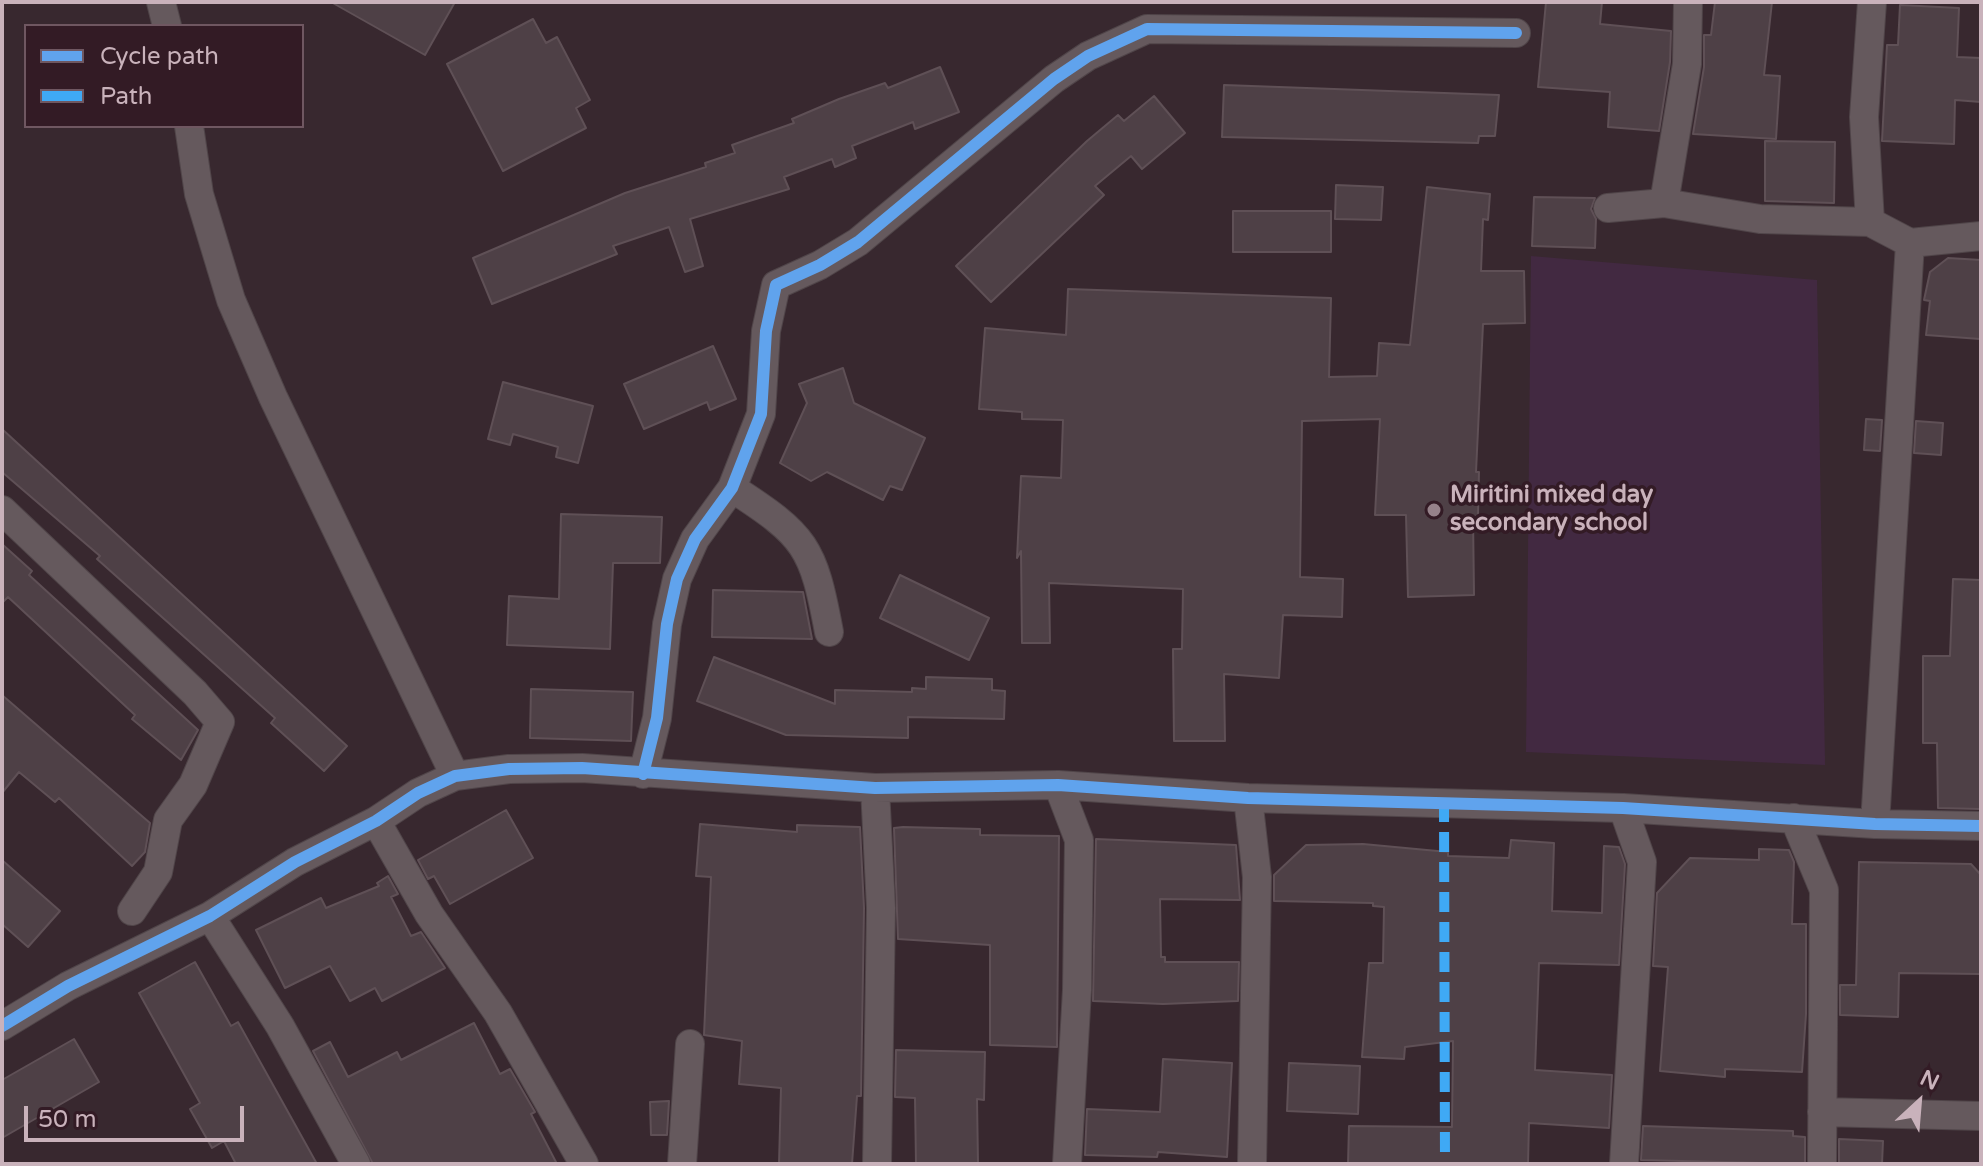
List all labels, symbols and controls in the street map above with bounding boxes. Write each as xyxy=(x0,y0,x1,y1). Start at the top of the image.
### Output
legend xyxy=(24,24,304,128)
text: Cycle path xyxy=(100,42,219,71)
text: Path xyxy=(100,82,153,111)
place label: Miritini mixed day secondary school xyxy=(1450,482,1653,538)
marker: Miritini mixed day secondary school xyxy=(1425,501,1443,519)
north arrow xyxy=(1879,1062,1959,1142)
text: N xyxy=(1916,1065,1943,1096)
scale bar xyxy=(28,1090,248,1140)
text: 50 m xyxy=(38,1105,96,1134)

